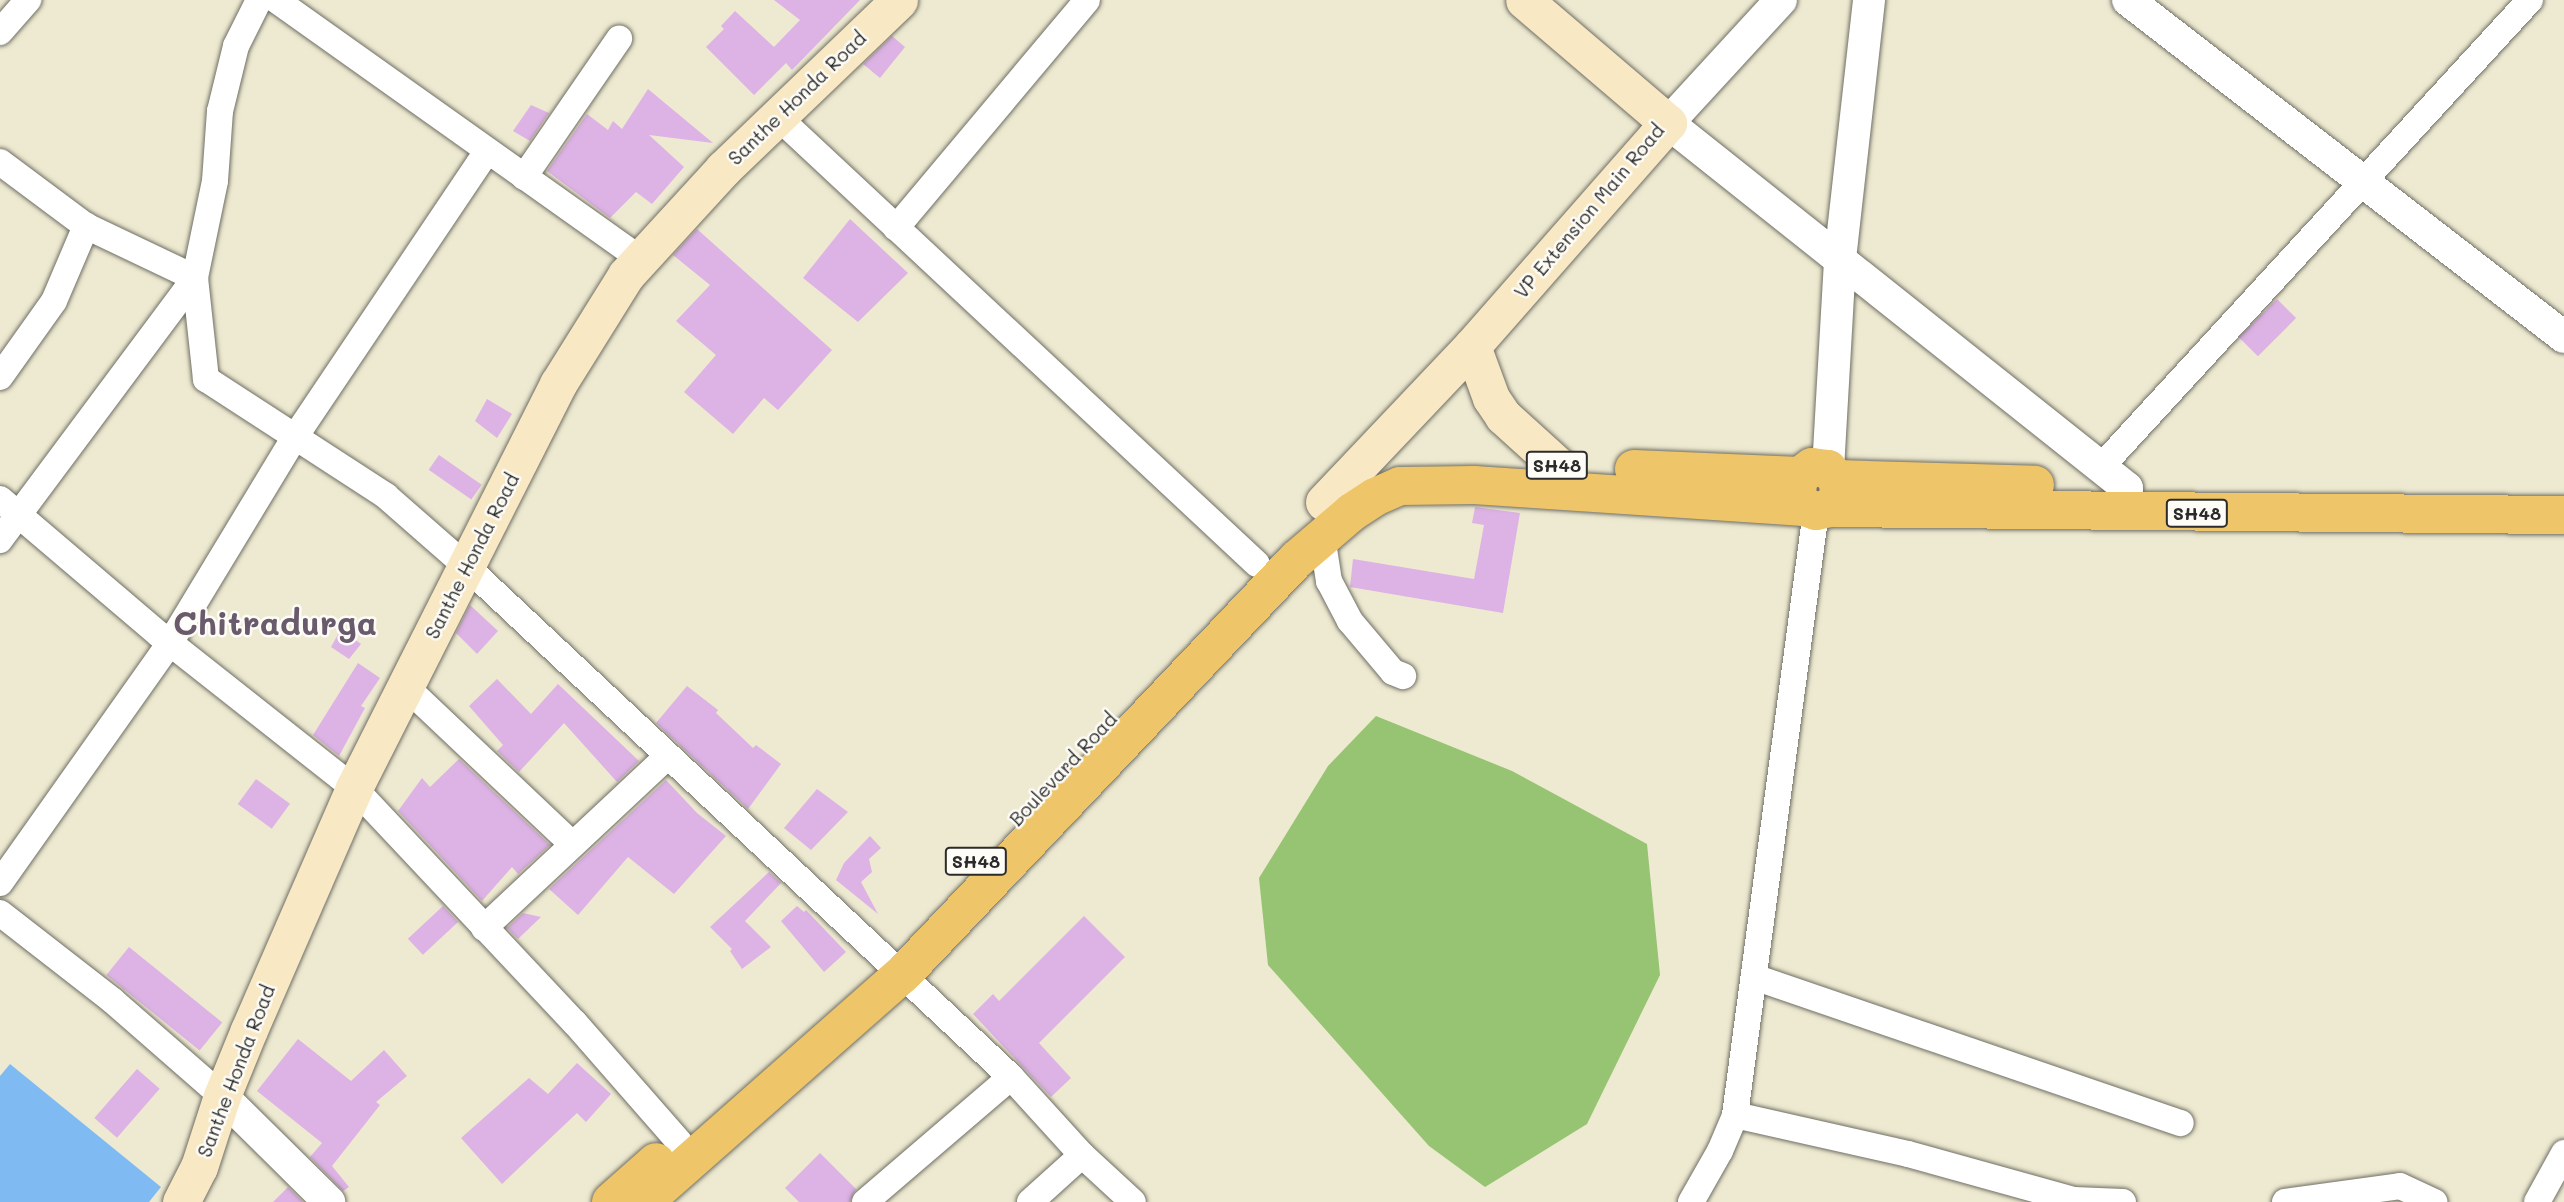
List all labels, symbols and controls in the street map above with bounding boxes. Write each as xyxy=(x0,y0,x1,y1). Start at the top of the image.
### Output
street label: Santhe Honda Road xyxy=(723,26,871,170)
street label: VP Extension Main Road xyxy=(1509,119,1669,303)
road number: SH48 xyxy=(1526,450,1588,480)
street label: Santhe Honda Road xyxy=(420,469,524,643)
road number: SH48 xyxy=(2166,499,2228,528)
district label: Chitradurga xyxy=(173,602,377,642)
street label: Boulevard Road xyxy=(1005,708,1121,830)
road number: SH48 xyxy=(944,846,1007,876)
street label: Santhe Honda Road xyxy=(193,982,279,1160)

